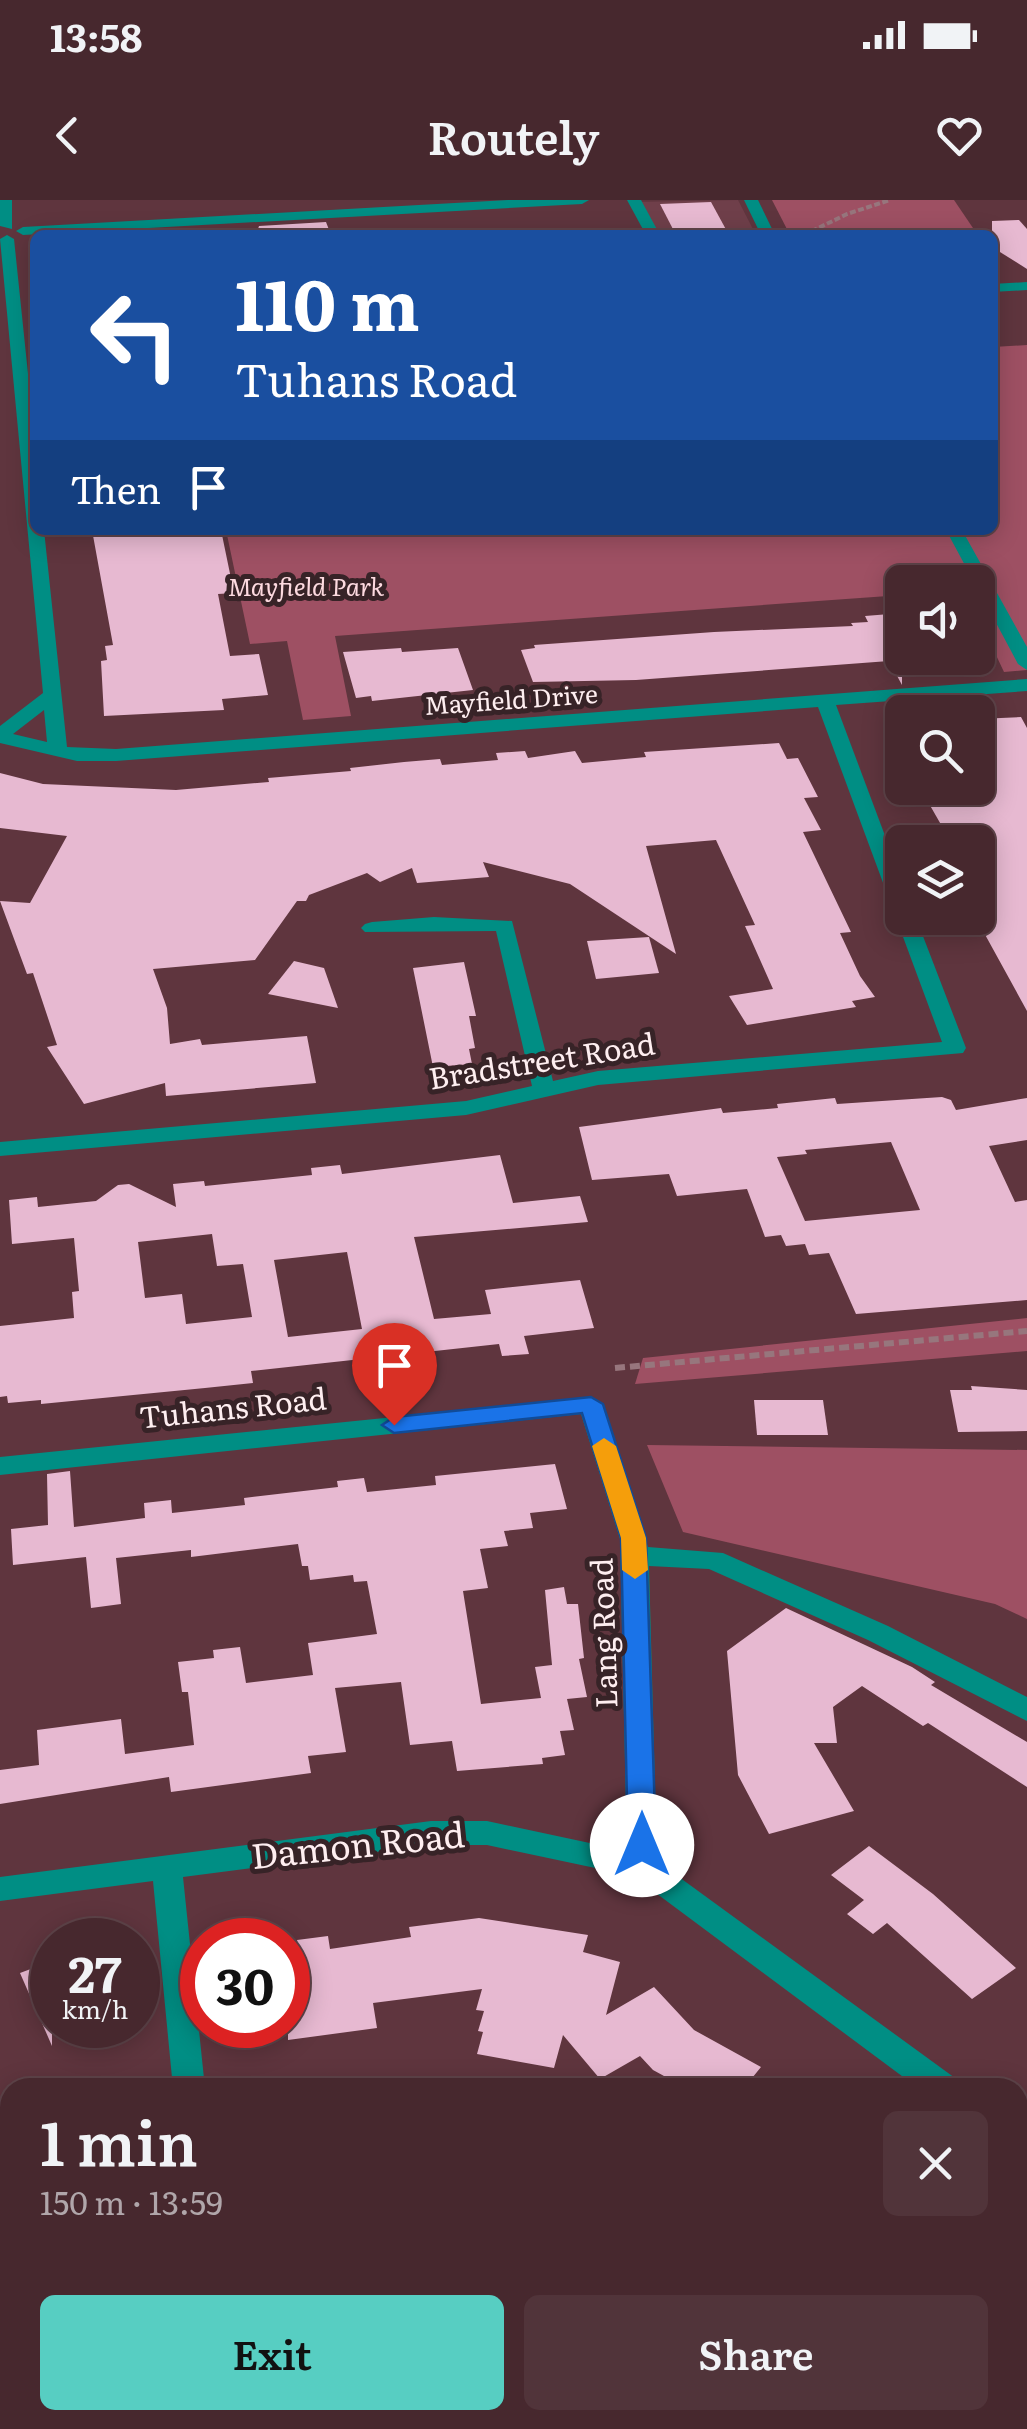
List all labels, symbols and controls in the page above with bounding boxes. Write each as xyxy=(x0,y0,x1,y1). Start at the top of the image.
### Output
text: 13:58 xyxy=(50,7,143,64)
text: Routely xyxy=(428,102,599,169)
icon: back xyxy=(40,108,95,163)
icon: heart xyxy=(932,108,987,163)
text: 110 m xyxy=(235,249,420,353)
icon: left xyxy=(70,270,200,400)
text: Tuhans Road xyxy=(235,344,517,411)
text: Then xyxy=(70,459,161,516)
icon: arrive xyxy=(181,460,236,515)
map controls xyxy=(885,565,995,935)
button: sound xyxy=(885,565,995,675)
park label: Mayfield Park xyxy=(228,567,385,604)
street label: Mayfield Drive xyxy=(423,674,599,723)
button: search xyxy=(885,695,995,805)
button: layers xyxy=(885,825,995,935)
street label: Bradstreet Road xyxy=(425,1019,658,1099)
pin xyxy=(352,1323,437,1426)
icon: arrive xyxy=(367,1338,422,1393)
street label: Tuhans Road xyxy=(137,1374,329,1438)
street label: Lang Road xyxy=(577,1557,627,1709)
position arrow xyxy=(590,1793,694,1897)
street label: Damon Road xyxy=(248,1806,467,1880)
speed limit sign: 30 xyxy=(180,1918,310,2048)
text: 27 xyxy=(68,1934,122,2008)
text: km/h xyxy=(62,1990,128,2027)
text: 1 min xyxy=(40,2095,198,2184)
button: close xyxy=(883,2111,988,2216)
text: 150 m · 13:59 xyxy=(40,2177,223,2225)
button: Exit xyxy=(40,2295,504,2410)
button: Share xyxy=(524,2295,988,2410)

